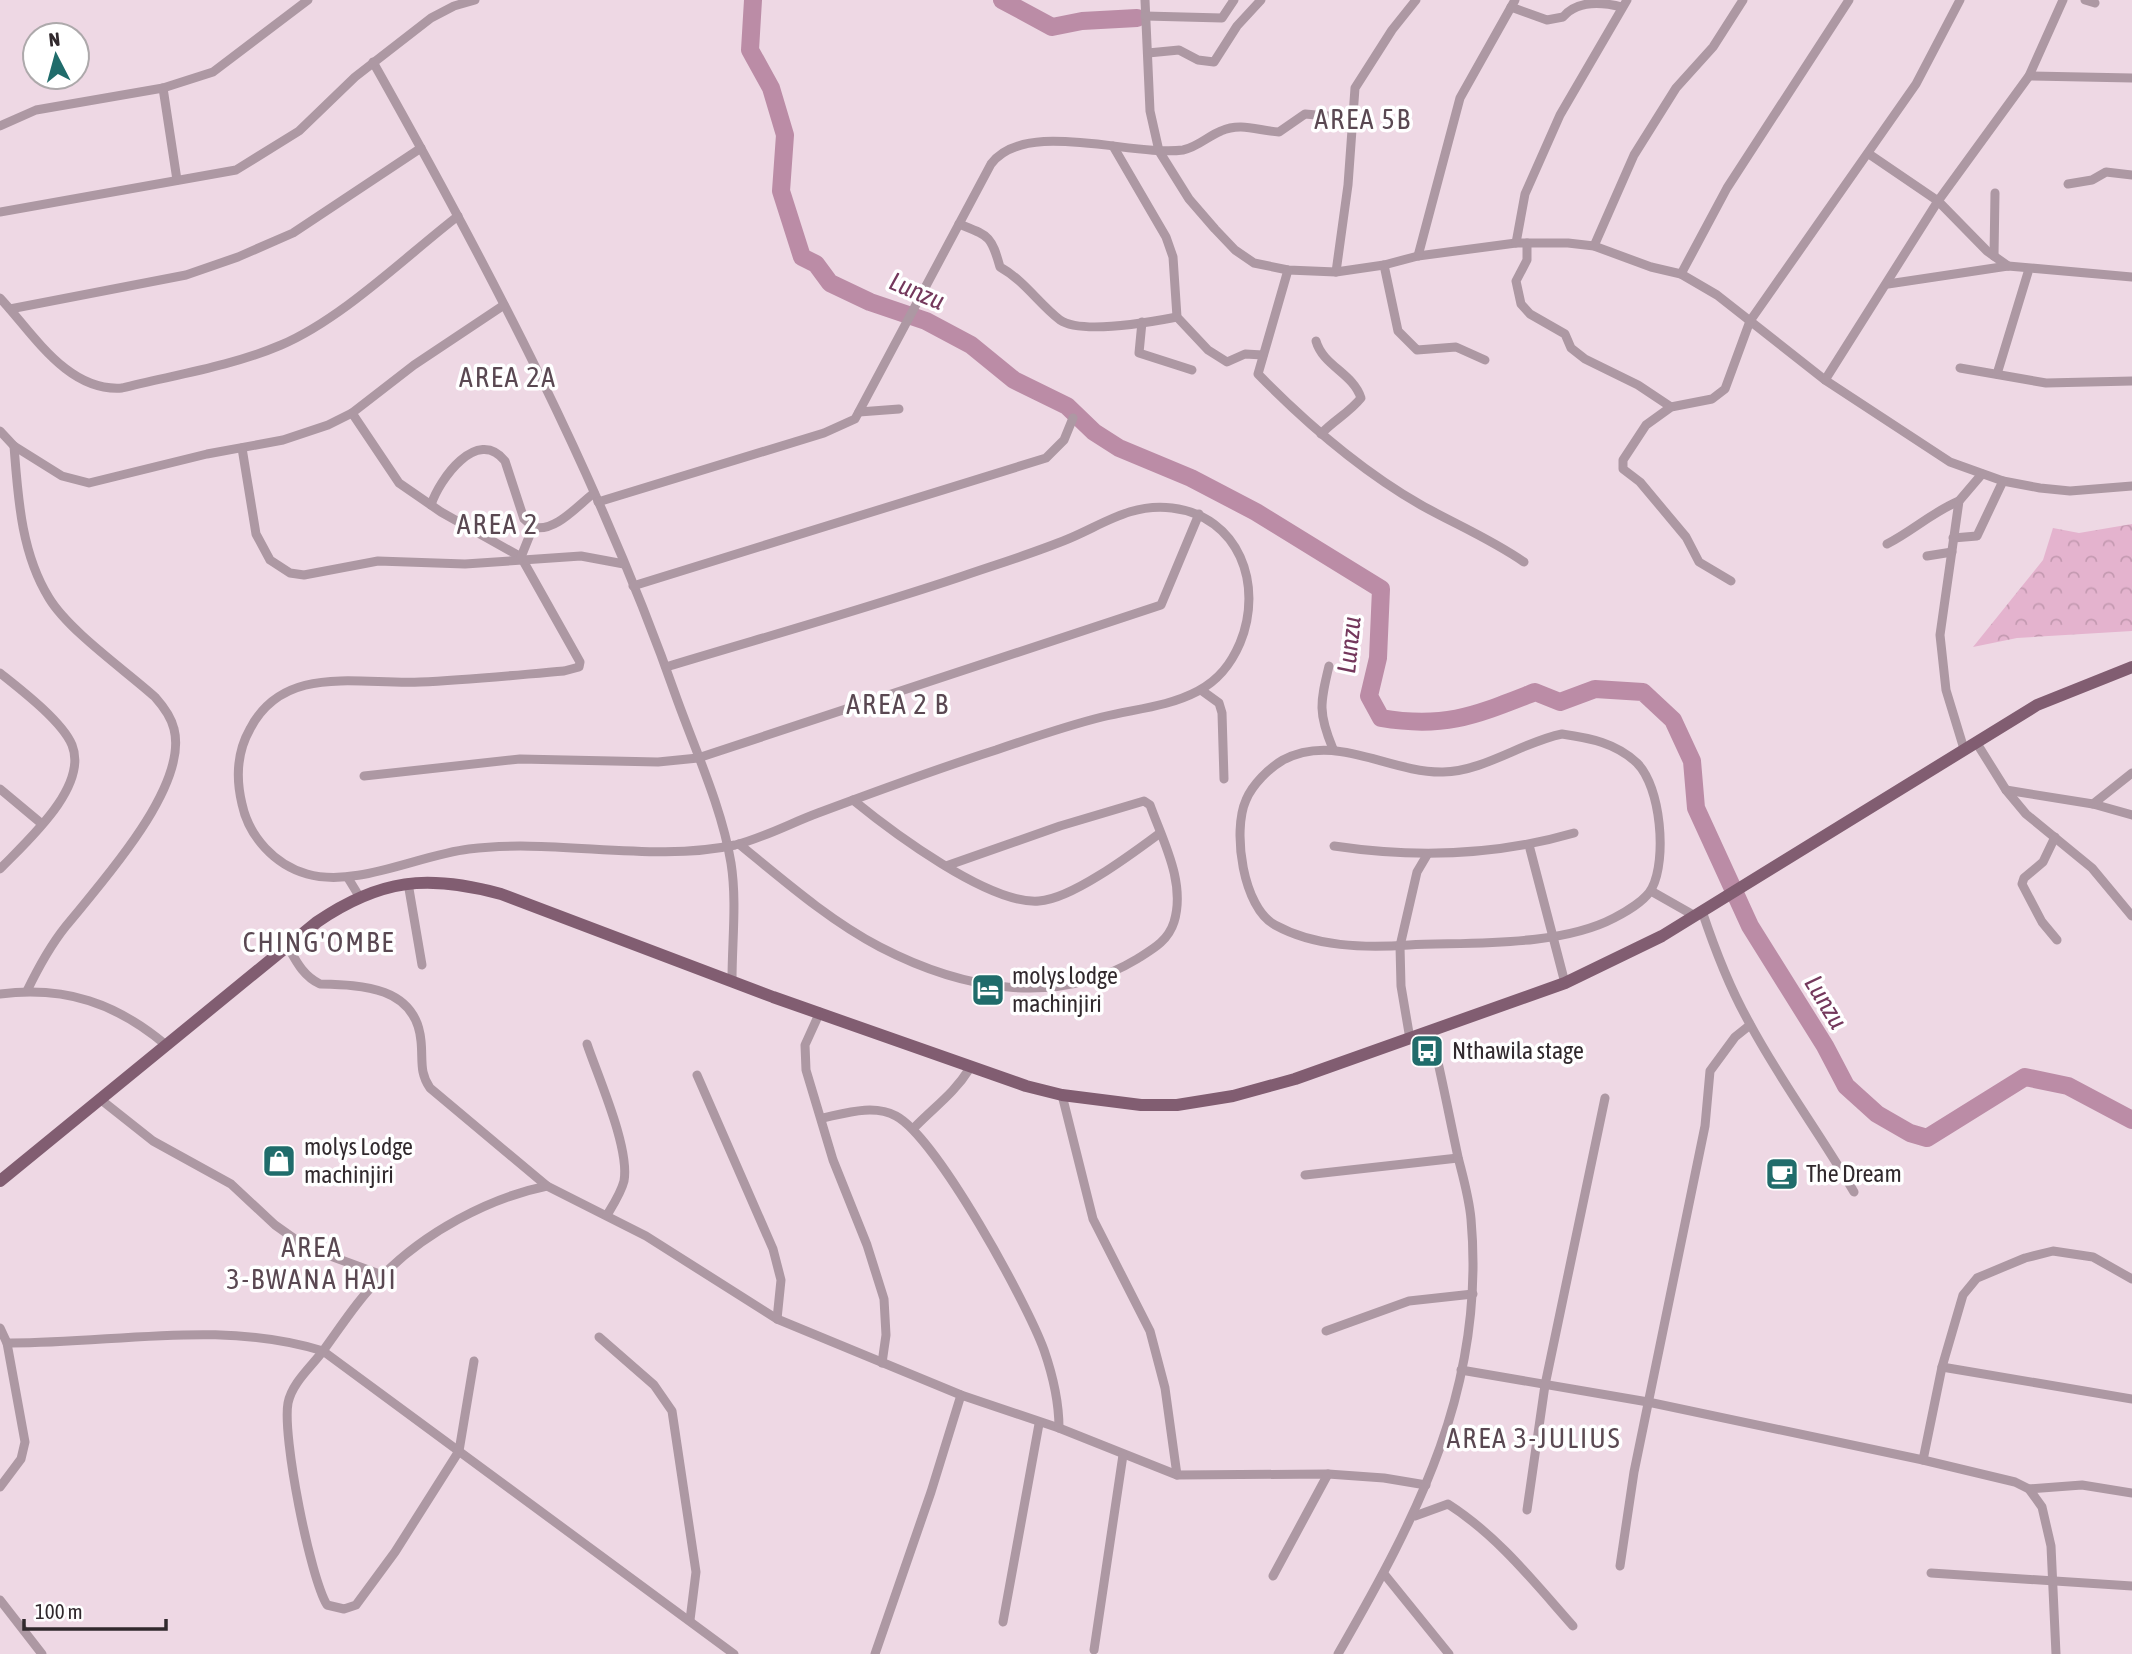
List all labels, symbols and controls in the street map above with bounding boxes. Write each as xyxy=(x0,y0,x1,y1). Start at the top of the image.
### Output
north arrow xyxy=(21,21,91,91)
text: N xyxy=(47,28,61,51)
district label: AREA 5B xyxy=(1314,103,1412,135)
water label: Lunzu xyxy=(885,266,949,316)
district label: AREA 2A xyxy=(459,361,557,393)
district label: AREA 2 xyxy=(457,508,539,540)
water label: Lunzu xyxy=(1331,615,1367,675)
district label: AREA 2 B xyxy=(846,688,950,720)
district label: CHING'OMBE xyxy=(243,926,395,958)
place label: molys lodge machinjiri xyxy=(1012,962,1118,1017)
water label: Lunzu xyxy=(1798,970,1854,1034)
hotel icon: molys lodge machinjiri xyxy=(969,971,1007,1009)
bus stop icon: Nthawila stage xyxy=(1408,1032,1446,1070)
place label: Nthawila stage xyxy=(1452,1037,1584,1064)
place label: molys Lodge machinjiri xyxy=(304,1133,413,1188)
shop icon: molys Lodge machinjiri xyxy=(260,1142,298,1180)
cafe icon: The Dream xyxy=(1763,1155,1801,1193)
place label: The Dream xyxy=(1806,1160,1902,1187)
district label: AREA 3-BWANA HAJI xyxy=(226,1231,398,1295)
district label: AREA 3-JULIUS xyxy=(1446,1422,1622,1454)
scale bar xyxy=(24,1588,166,1632)
text: 100 m xyxy=(35,1599,83,1623)

